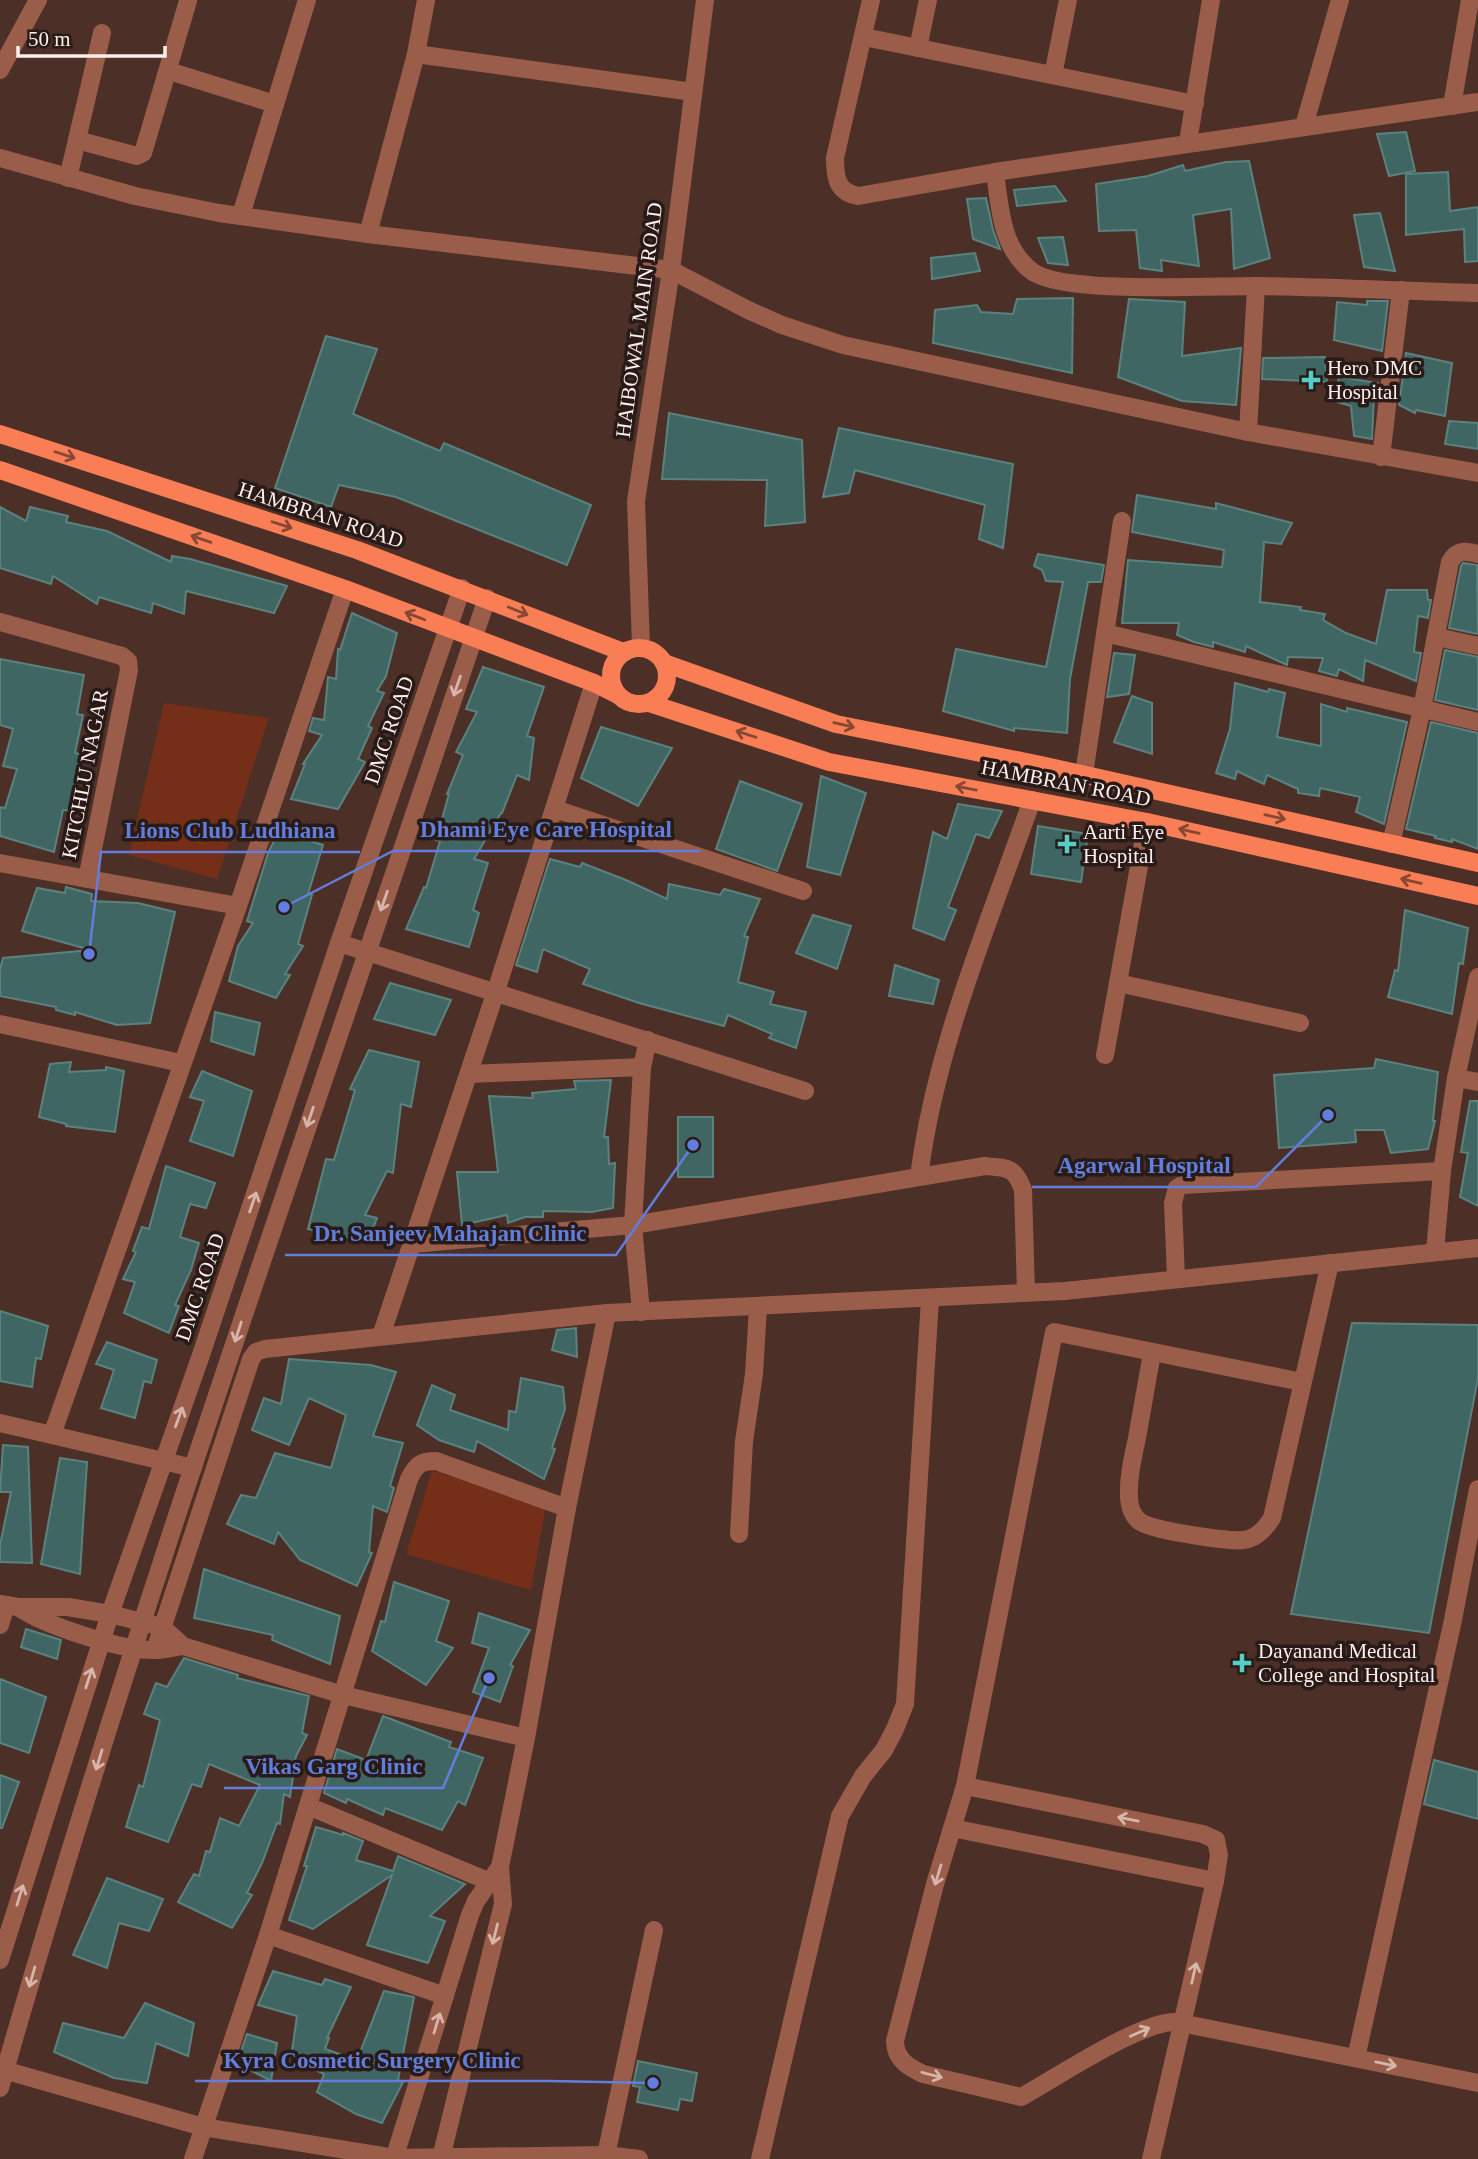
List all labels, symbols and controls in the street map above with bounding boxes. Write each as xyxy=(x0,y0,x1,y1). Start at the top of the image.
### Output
scale bar xyxy=(18,14,164,58)
text: 50 m xyxy=(28,27,71,51)
street label: HAIBOWAL MAIN ROAD xyxy=(611,201,667,439)
place label: Hero DMC Hospital xyxy=(1327,356,1422,404)
marker: Hero DMC Hospital xyxy=(1301,370,1321,390)
one-way arrow xyxy=(54,450,76,463)
street label: HAMBRAN ROAD xyxy=(235,477,407,553)
one-way arrow xyxy=(270,520,292,532)
one-way arrow xyxy=(190,532,212,545)
one-way arrow xyxy=(507,605,529,618)
one-way arrow xyxy=(405,609,427,621)
street label: DMC ROAD xyxy=(359,673,419,787)
one-way arrow xyxy=(450,675,463,697)
street label: KITCHLU NAGAR xyxy=(57,687,113,861)
one-way arrow xyxy=(832,719,855,733)
one-way arrow xyxy=(735,727,757,740)
street label: HAMBRAN ROAD xyxy=(979,755,1153,811)
one-way arrow xyxy=(955,781,978,794)
callout: Dhami Eye Care Hospital xyxy=(393,807,700,851)
callout: Lions Club Ludhiana xyxy=(101,808,360,852)
one-way arrow xyxy=(1263,811,1286,825)
text: Dhami Eye Care Hospital xyxy=(420,817,672,842)
text: Lions Club Ludhiana xyxy=(125,818,336,843)
place label: Aarti Eye Hospital xyxy=(1083,820,1164,868)
one-way arrow xyxy=(1179,824,1201,837)
marker: Aarti Eye Hospital xyxy=(1057,834,1077,854)
one-way arrow xyxy=(1400,874,1423,888)
one-way arrow xyxy=(377,890,389,912)
one-way arrow xyxy=(303,1105,316,1127)
callout: Agarwal Hospital xyxy=(1032,1143,1256,1187)
text: Agarwal Hospital xyxy=(1057,1153,1231,1178)
one-way arrow xyxy=(248,1191,260,1213)
callout: Dr. Sanjeev Mahajan Clinic xyxy=(285,1211,616,1255)
text: Dr. Sanjeev Mahajan Clinic xyxy=(314,1221,586,1246)
street label: DMC ROAD xyxy=(170,1230,230,1344)
one-way arrow xyxy=(231,1321,243,1343)
one-way arrow xyxy=(174,1406,186,1428)
place label: Dayanand Medical College and Hospital xyxy=(1258,1639,1435,1687)
marker: Dayanand Medical College and Hospital xyxy=(1232,1653,1252,1673)
one-way arrow xyxy=(84,1668,97,1690)
callout: Vikas Garg Clinic xyxy=(224,1744,443,1788)
one-way arrow xyxy=(92,1748,105,1770)
text: Vikas Garg Clinic xyxy=(246,1754,422,1779)
one-way arrow xyxy=(1117,1811,1140,1825)
one-way arrow xyxy=(931,1863,944,1885)
one-way arrow xyxy=(14,1884,27,1906)
one-way arrow xyxy=(488,1922,501,1945)
one-way arrow xyxy=(1188,1962,1202,1985)
one-way arrow xyxy=(25,1966,38,1988)
one-way arrow xyxy=(431,2012,444,2034)
one-way arrow xyxy=(1128,2025,1150,2038)
callout: Kyra Cosmetic Surgery Clinic xyxy=(195,2037,550,2081)
text: Kyra Cosmetic Surgery Clinic xyxy=(223,2048,521,2073)
one-way arrow xyxy=(1374,2058,1397,2072)
one-way arrow xyxy=(921,2070,943,2083)

